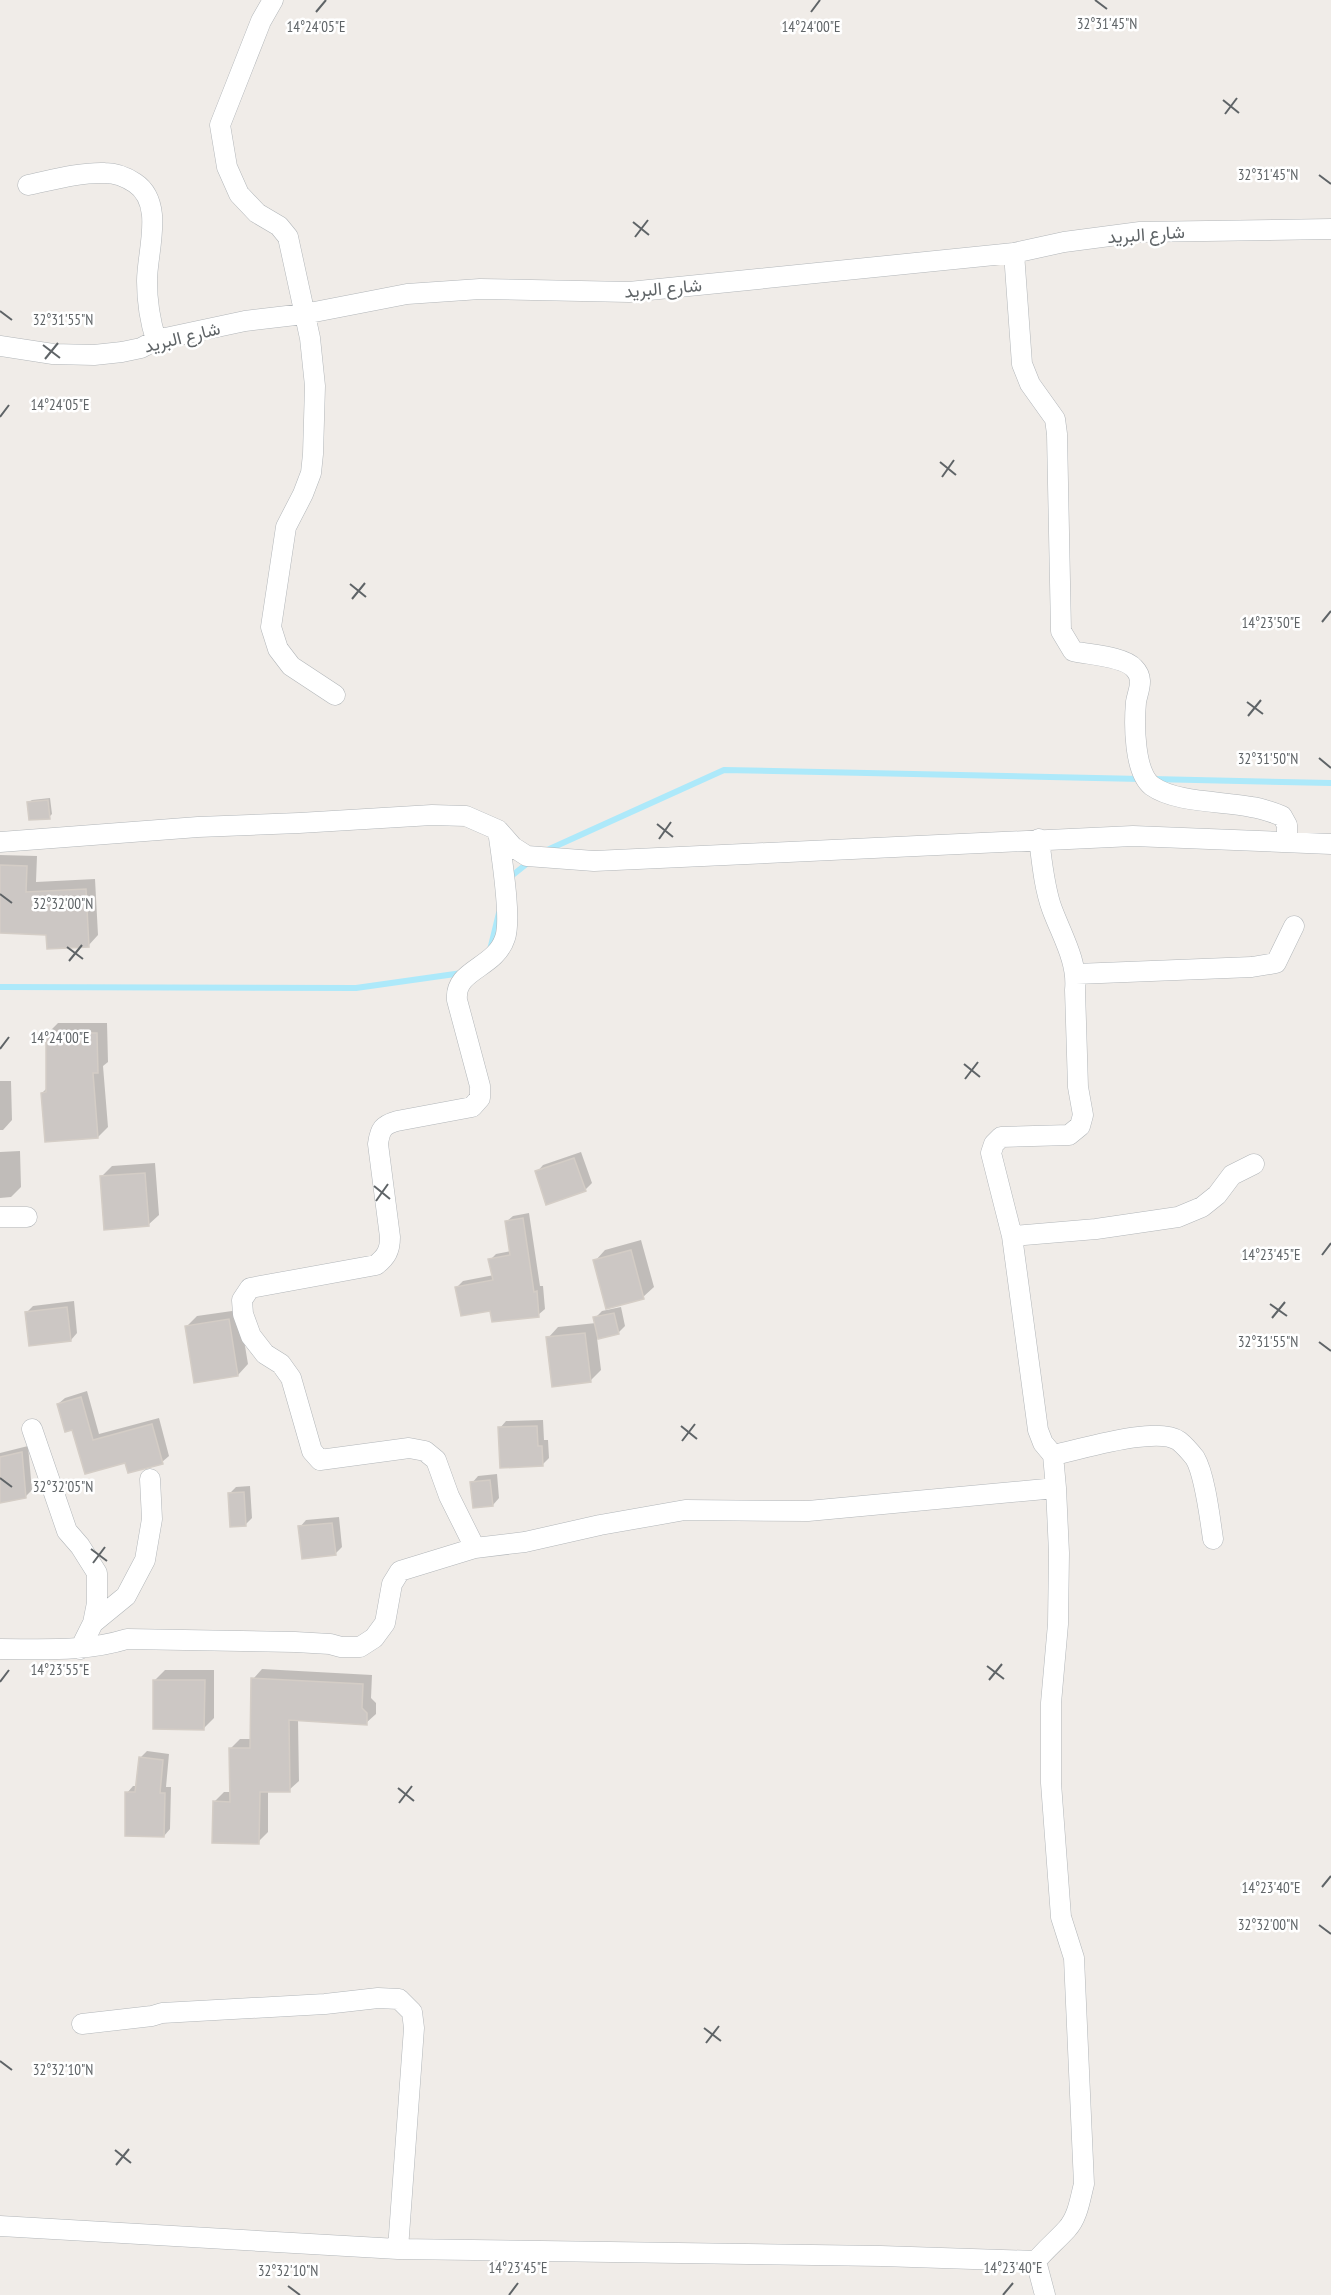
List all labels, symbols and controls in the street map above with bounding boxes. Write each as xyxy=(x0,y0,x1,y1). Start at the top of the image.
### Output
text: 32°31'45"N xyxy=(1077,14,1137,33)
text: 14°24'05"E xyxy=(286,17,346,36)
text: 14°24'00"E xyxy=(781,17,841,36)
text: 32°31'45"N xyxy=(1238,165,1298,184)
street label: شارع البريد xyxy=(1106,220,1186,249)
street label: شارع البريد xyxy=(623,273,703,304)
text: 32°31'55"N xyxy=(33,310,93,329)
street label: شارع البريد xyxy=(141,316,223,359)
text: 14°24'05"E xyxy=(30,395,90,414)
text: 14°23'50"E xyxy=(1241,613,1301,632)
text: 32°31'50"N xyxy=(1238,749,1298,768)
text: 32°32'00"N xyxy=(33,894,93,913)
text: 14°24'00"E xyxy=(30,1028,90,1047)
text: 14°23'45"E xyxy=(1241,1245,1301,1264)
text: 32°31'55"N xyxy=(1238,1332,1298,1351)
text: 32°32'05"N xyxy=(33,1477,93,1496)
text: 14°23'55"E xyxy=(30,1660,90,1679)
text: 14°23'40"E xyxy=(1241,1878,1301,1897)
text: 32°32'00"N xyxy=(1238,1915,1298,1934)
text: 32°32'10"N xyxy=(33,2060,93,2079)
text: 14°23'45"E xyxy=(488,2258,548,2277)
text: 14°23'40"E xyxy=(983,2258,1043,2277)
text: 32°32'10"N xyxy=(258,2261,318,2280)

